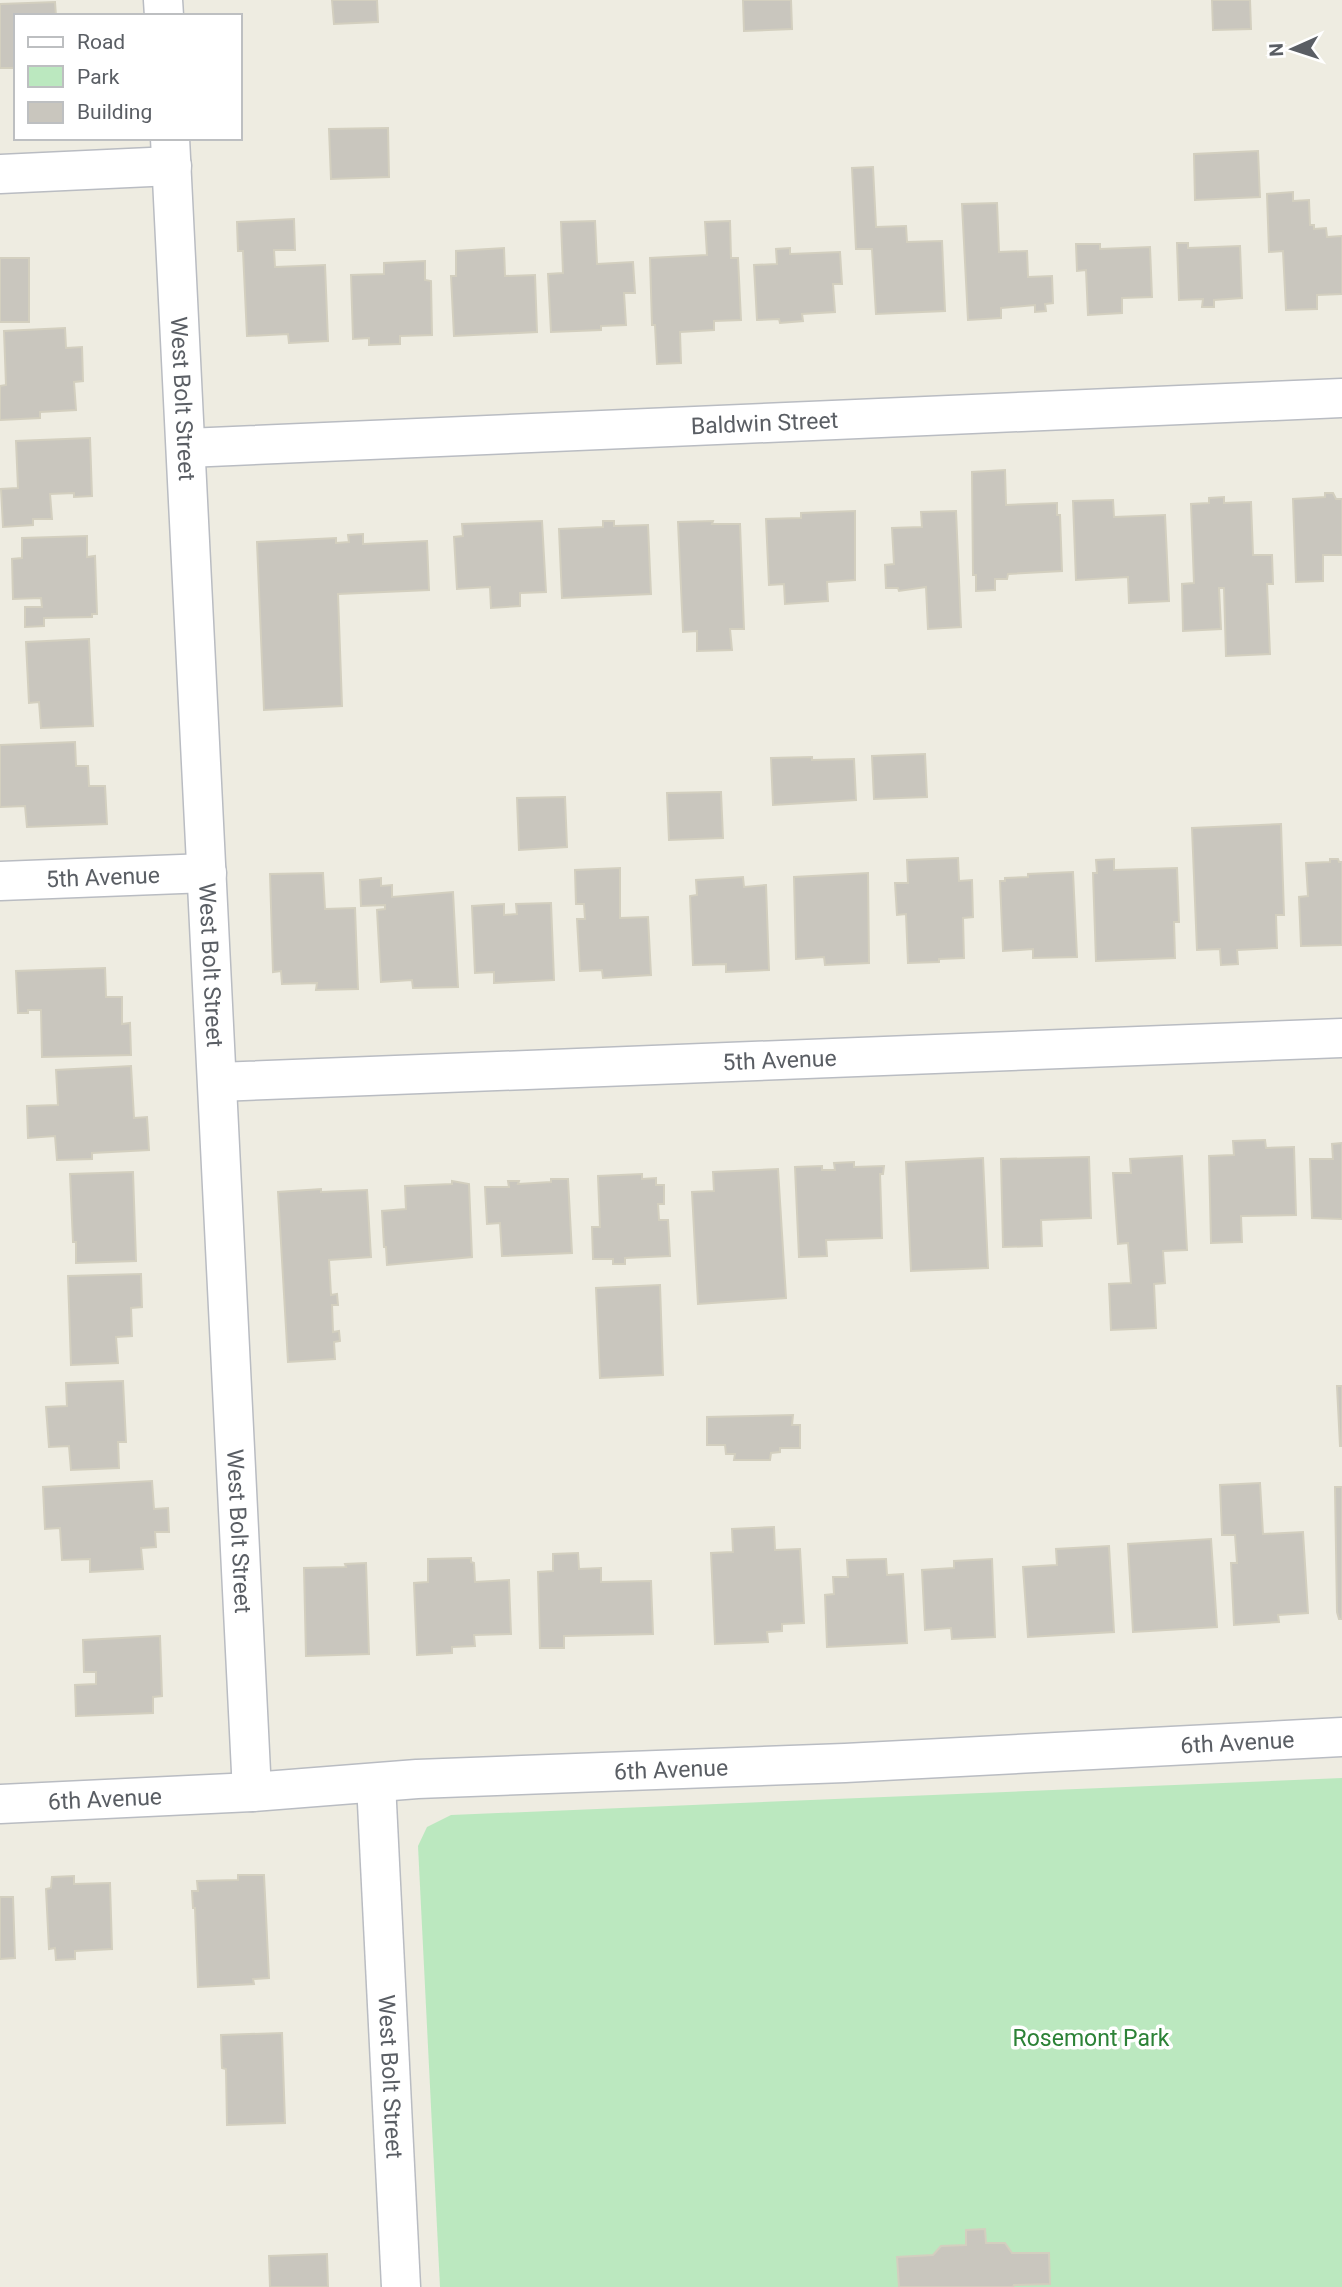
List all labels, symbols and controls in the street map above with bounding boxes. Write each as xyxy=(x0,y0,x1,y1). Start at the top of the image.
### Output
legend xyxy=(14,14,242,140)
north arrow xyxy=(1258,14,1328,84)
text: Road xyxy=(77,30,125,54)
text: N xyxy=(1265,43,1288,57)
text: Park xyxy=(77,65,120,89)
text: Building xyxy=(77,100,152,124)
street label: West Bolt Street xyxy=(165,316,200,481)
street label: Baldwin Street xyxy=(690,406,839,440)
street label: 5th Avenue xyxy=(45,861,160,893)
street label: West Bolt Street xyxy=(193,882,229,1048)
street label: 5th Avenue xyxy=(722,1044,837,1076)
street label: West Bolt Street xyxy=(222,1449,257,1614)
street label: 6th Avenue xyxy=(1180,1726,1295,1759)
street label: 6th Avenue xyxy=(614,1754,729,1785)
street label: 6th Avenue xyxy=(47,1783,163,1815)
street label: West Bolt Street xyxy=(373,1994,408,2159)
park label: Rosemont Park xyxy=(1013,2025,1170,2052)

